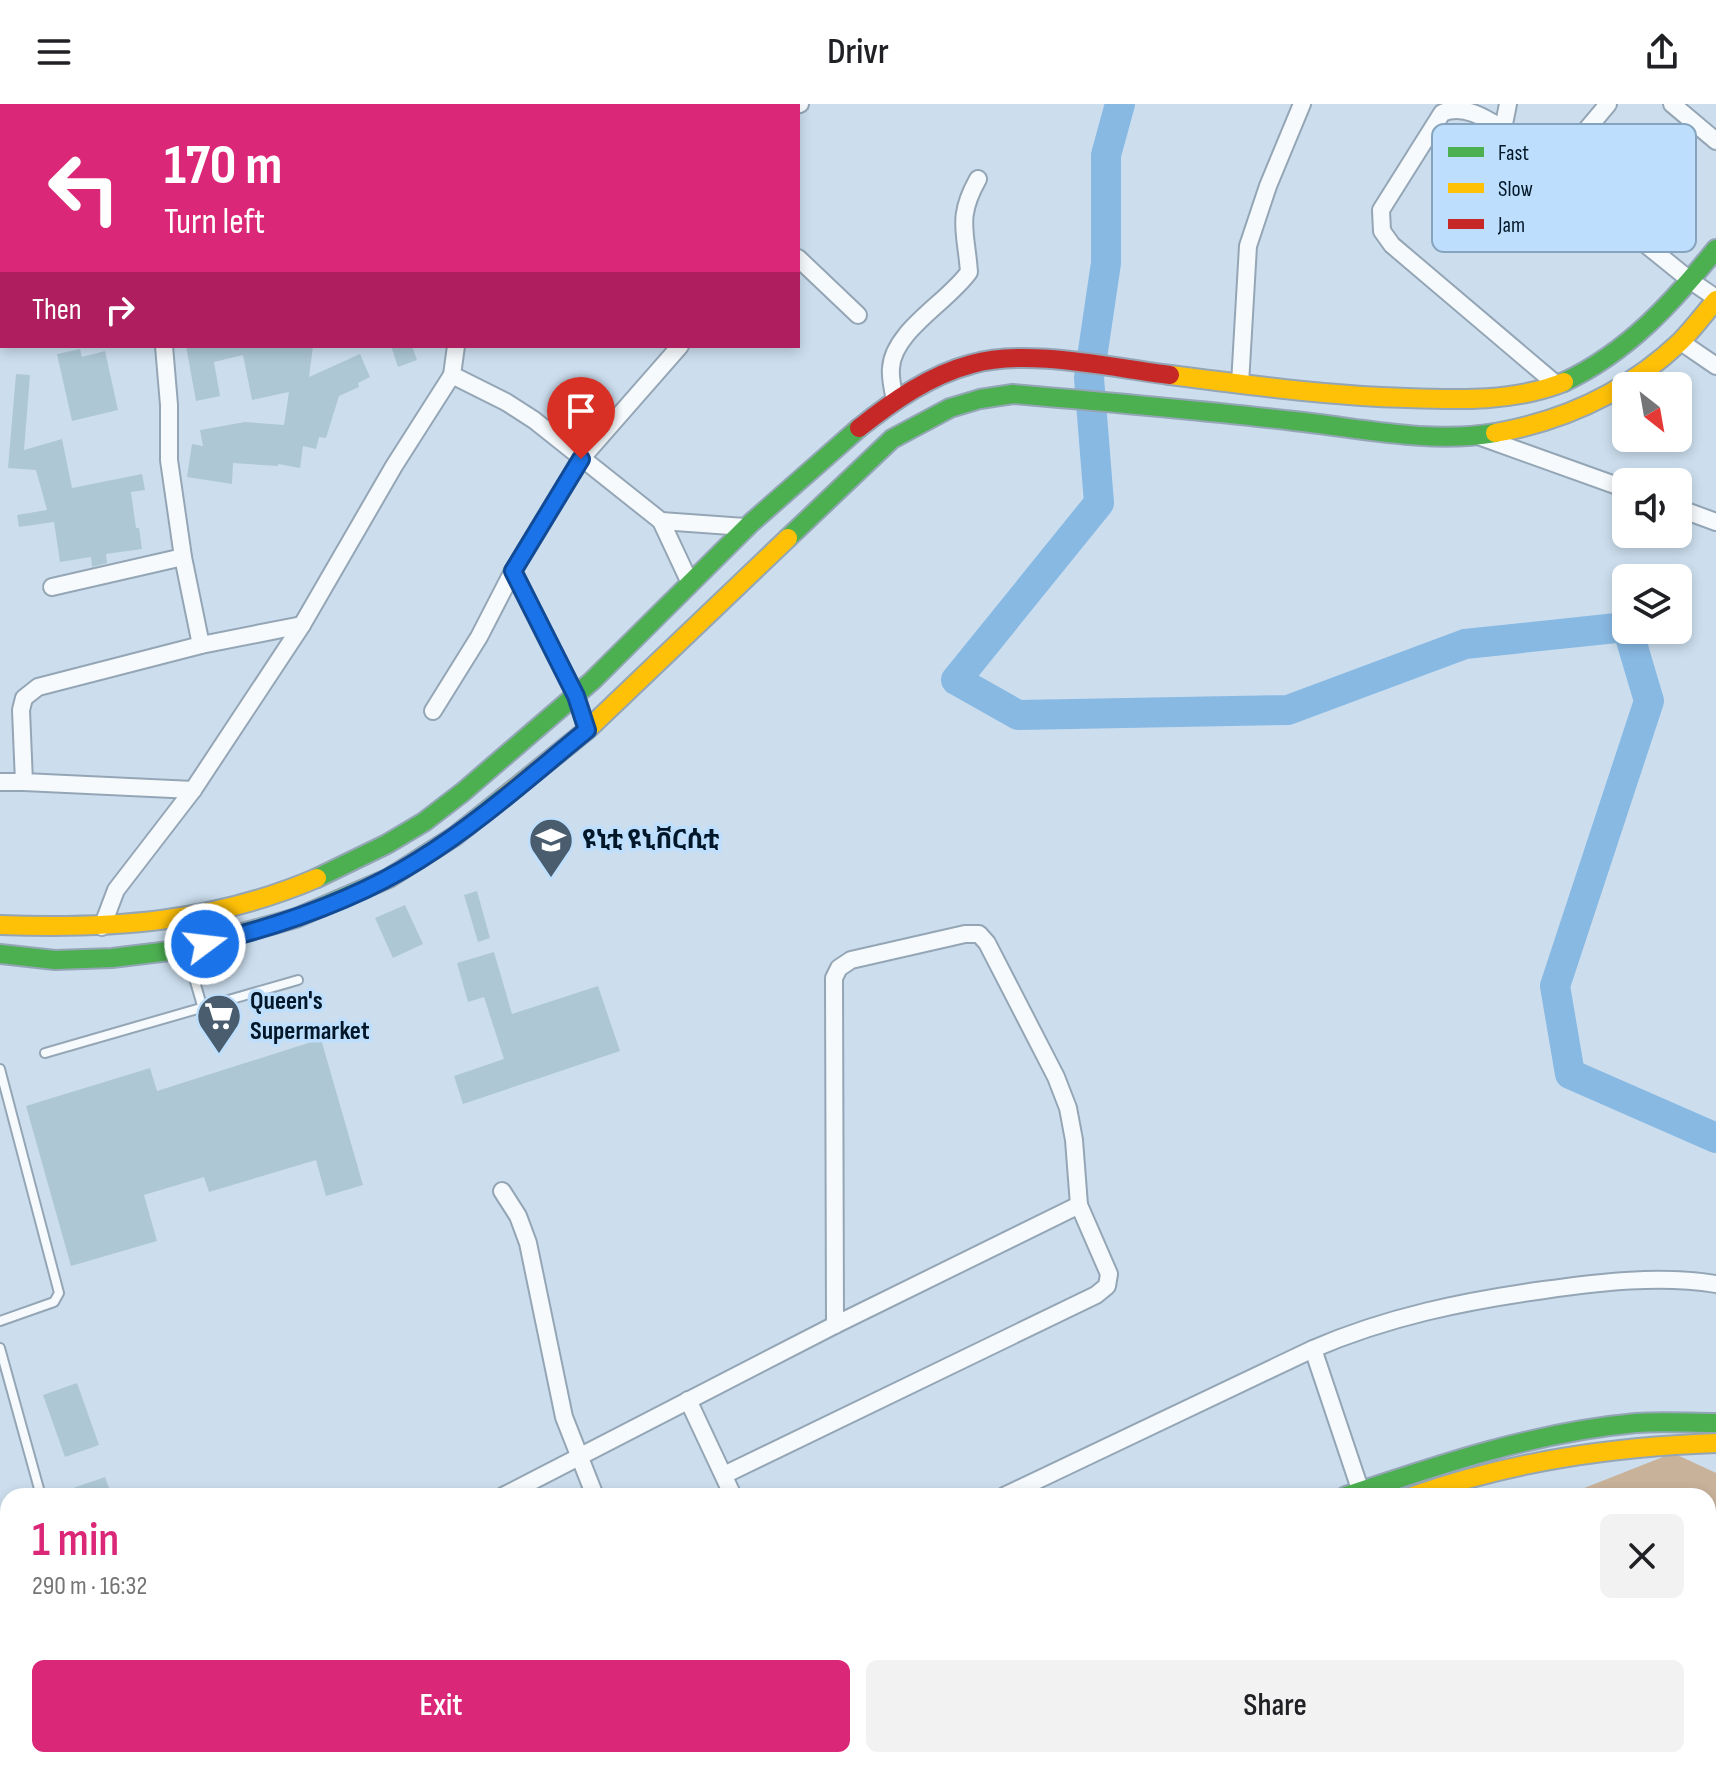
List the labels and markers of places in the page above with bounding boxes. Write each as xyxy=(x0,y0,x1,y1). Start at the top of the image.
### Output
pin xyxy=(547,377,615,459)
school or university icon: ዩኒቲ ዩኒቨርሲቲ xyxy=(527,816,575,879)
place label: ዩኒቲ ዩኒቨርሲቲ xyxy=(582,825,719,856)
place label: Queen's Supermarket xyxy=(250,986,370,1047)
supermarket icon: Queen's Supermarket xyxy=(195,992,243,1055)

